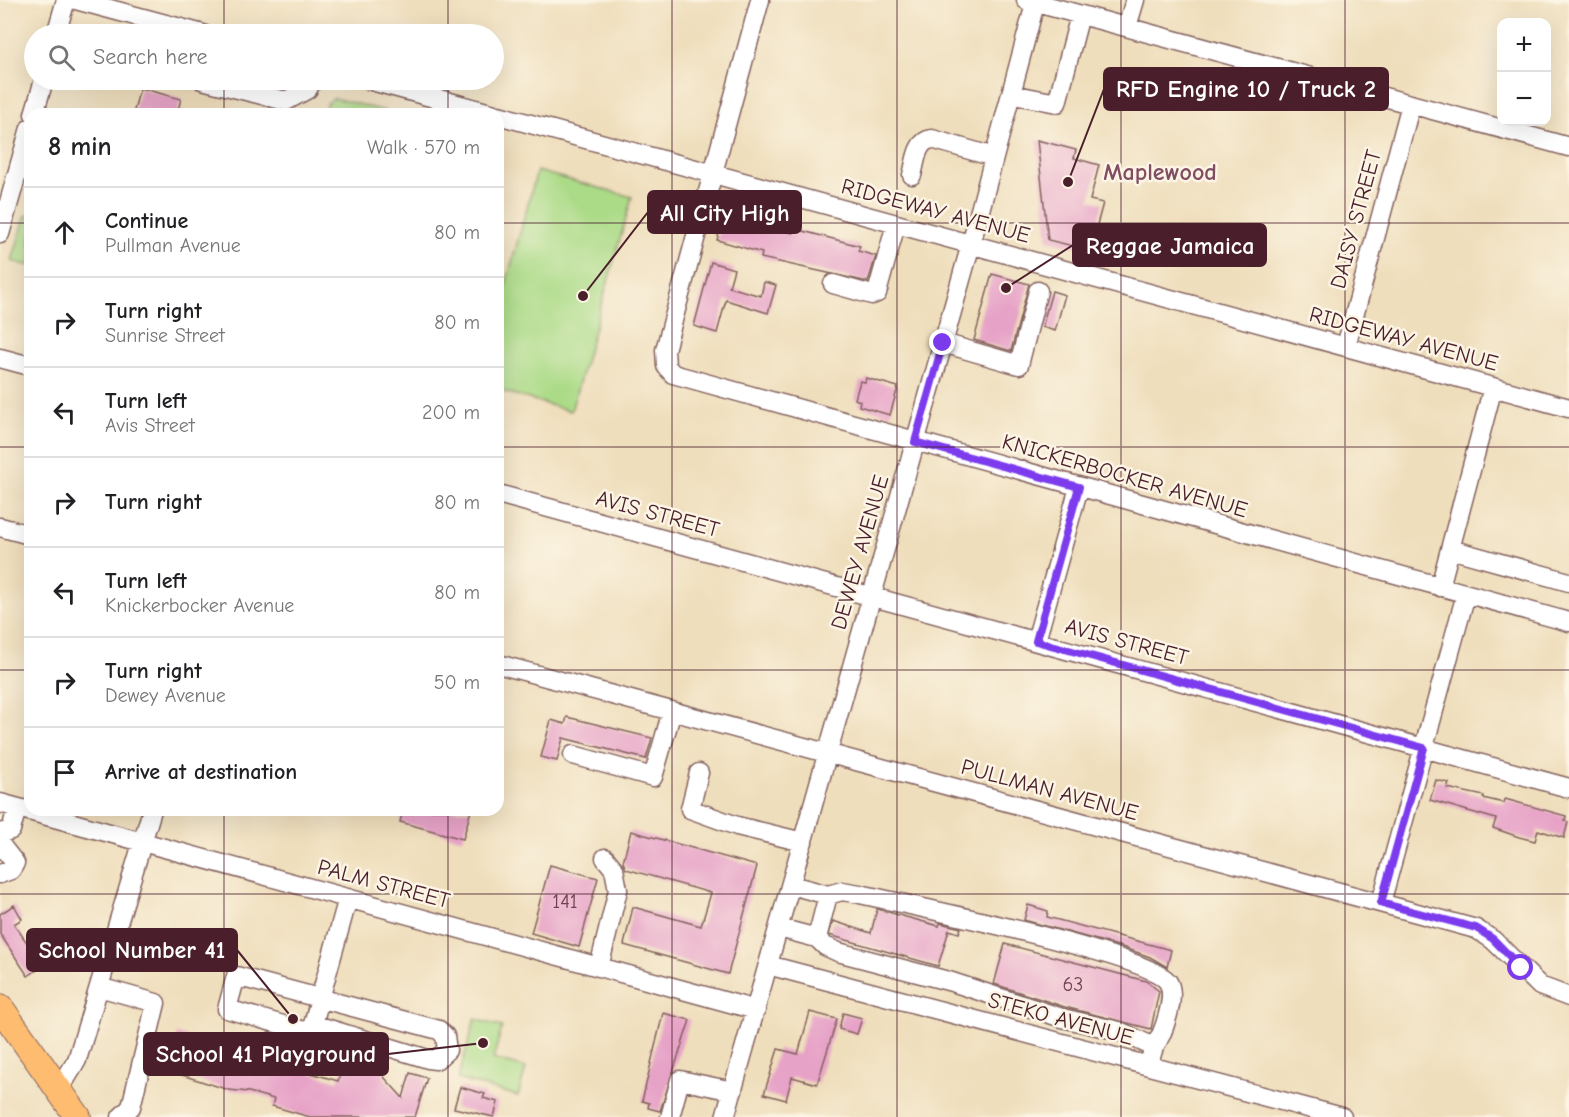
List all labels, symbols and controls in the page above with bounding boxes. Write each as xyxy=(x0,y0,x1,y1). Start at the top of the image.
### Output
map controls xyxy=(1497,18,1551,126)
button: + xyxy=(1497,18,1551,72)
search box xyxy=(24,24,504,90)
icon: search xyxy=(45,41,78,74)
text: Search here xyxy=(93,44,208,70)
callout: RFD Engine 10 / Truck 2 xyxy=(1104,68,1388,110)
button: − xyxy=(1497,72,1551,126)
text: RFD Engine 10 / Truck 2 xyxy=(1116,75,1376,103)
text: 8 min xyxy=(48,132,112,162)
text: Walk · 570 m xyxy=(367,136,480,159)
street label: DAISY STREET xyxy=(1325,147,1387,291)
district label: Maplewood xyxy=(1103,158,1217,186)
street label: RIDGEWAY AVENUE xyxy=(839,173,1033,249)
callout: All City High xyxy=(648,191,801,233)
text: All City High xyxy=(660,199,790,227)
text: Continue xyxy=(105,208,188,234)
icon: ahead xyxy=(48,216,81,249)
text: 80 m xyxy=(434,221,480,244)
callout: Reggae Jamaica xyxy=(1073,224,1266,266)
text: Reggae Jamaica xyxy=(1086,232,1254,260)
text: Pullman Avenue xyxy=(105,234,241,257)
text: Turn right xyxy=(105,298,202,324)
street label: RIDGEWAY AVENUE xyxy=(1307,301,1501,377)
icon: right xyxy=(48,306,81,339)
text: 80 m xyxy=(434,311,480,334)
text: Sunrise Street xyxy=(105,324,225,347)
route end xyxy=(929,329,955,355)
text: Turn left xyxy=(105,388,187,414)
icon: left xyxy=(48,396,81,429)
text: 200 m xyxy=(422,401,480,424)
text: Avis Street xyxy=(105,414,195,437)
street label: KNICKERBOCKER AVENUE xyxy=(999,428,1250,523)
street label: DEWEY AVENUE xyxy=(825,472,894,633)
street label: AVIS STREET xyxy=(593,485,723,543)
icon: right xyxy=(48,486,81,519)
text: Turn right xyxy=(105,489,202,515)
text: 80 m xyxy=(434,491,480,514)
text: Turn left xyxy=(105,568,187,594)
icon: left xyxy=(48,576,81,609)
text: 80 m xyxy=(434,581,480,604)
text: Knickerbocker Avenue xyxy=(105,594,294,617)
street label: AVIS STREET xyxy=(1062,613,1192,671)
text: Turn right xyxy=(105,658,202,684)
icon: right xyxy=(48,666,81,699)
text: 50 m xyxy=(434,671,480,694)
text: Dewey Avenue xyxy=(105,684,226,707)
street label: PULLMAN AVENUE xyxy=(958,754,1141,826)
icon: arrive xyxy=(48,756,81,789)
text: Arrive at destination xyxy=(105,759,297,785)
street label: PALM STREET xyxy=(315,854,453,914)
house number: 141 xyxy=(552,890,578,913)
callout: School Number 41 xyxy=(27,929,237,971)
text: School Number 41 xyxy=(39,936,225,964)
route start xyxy=(1507,954,1533,980)
house number: 63 xyxy=(1063,973,1083,996)
street label: STEKO AVENUE xyxy=(985,987,1136,1051)
callout: School 41 Playground xyxy=(144,1033,388,1075)
text: School 41 Playground xyxy=(156,1040,376,1068)

